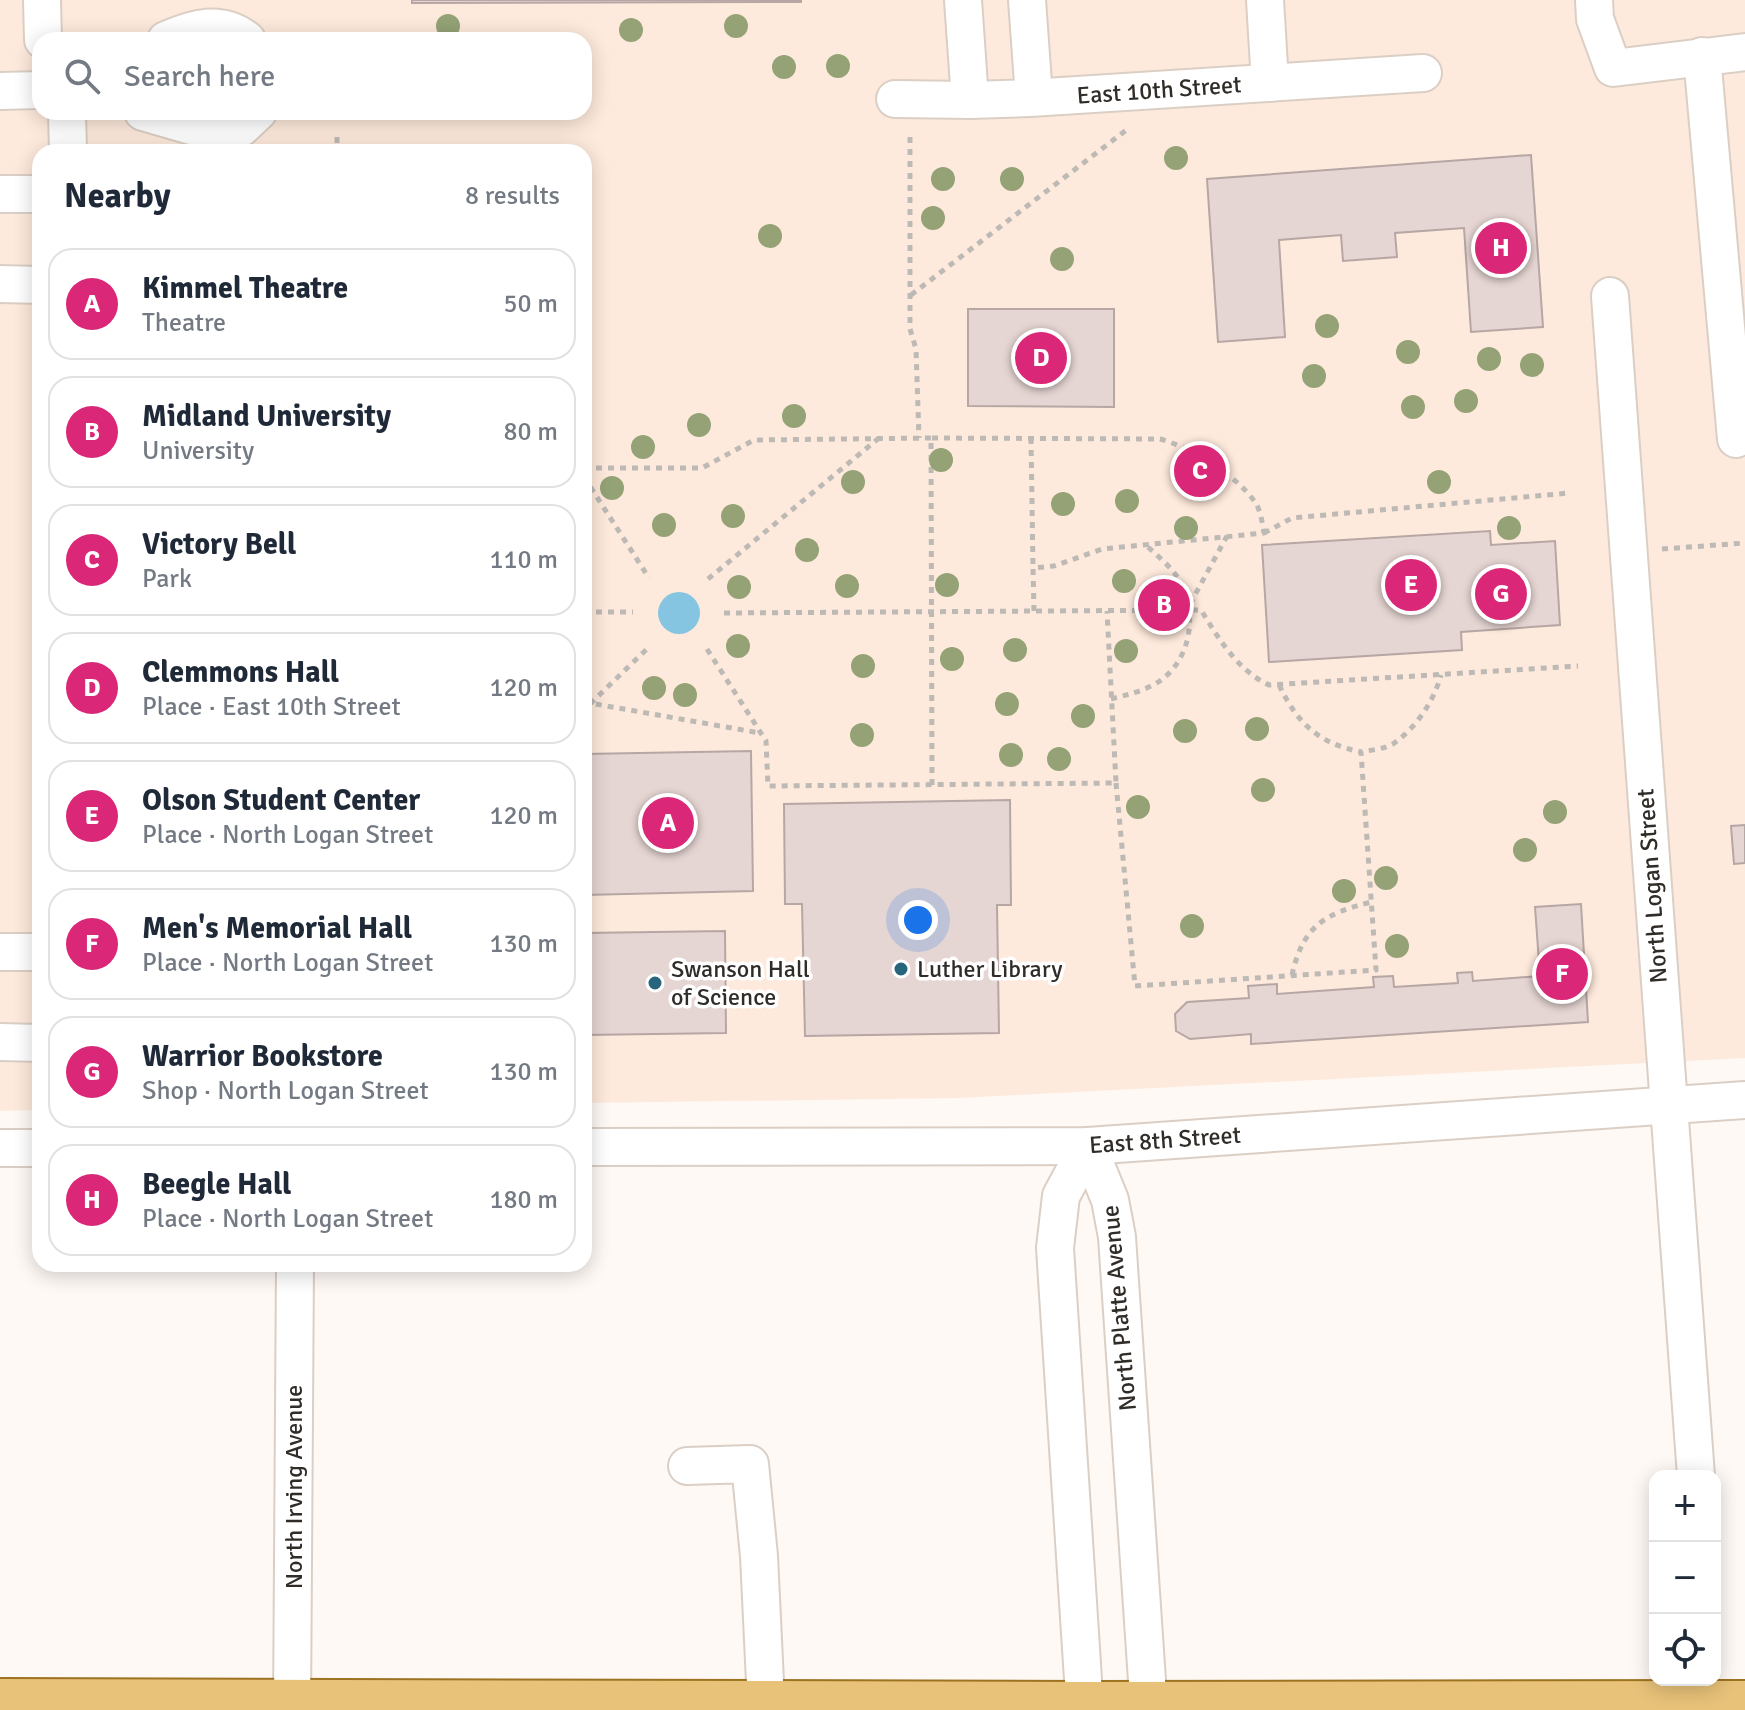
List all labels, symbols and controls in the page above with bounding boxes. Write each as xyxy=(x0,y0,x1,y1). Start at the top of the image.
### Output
search box xyxy=(32,32,592,120)
icon: search xyxy=(60,54,104,98)
text: Search here xyxy=(124,58,275,95)
street label: East 10th Street xyxy=(1076,69,1242,111)
text: Nearby xyxy=(64,175,171,217)
text: 8 results xyxy=(465,180,560,212)
pin: H xyxy=(1475,218,1527,278)
text: Kimmel Theatre xyxy=(142,270,348,307)
text: A xyxy=(84,288,100,320)
text: 50 m xyxy=(503,288,558,320)
text: Theatre xyxy=(142,307,226,339)
pin: D xyxy=(1015,328,1067,388)
text: Midland University xyxy=(142,398,391,435)
text: B xyxy=(84,416,100,448)
text: 80 m xyxy=(503,416,558,448)
text: University xyxy=(142,435,254,467)
pin: C xyxy=(1174,441,1226,501)
text: Victory Bell xyxy=(142,526,296,563)
text: C xyxy=(84,544,100,576)
text: 110 m xyxy=(489,544,558,576)
pin: E xyxy=(1385,555,1437,615)
text: Park xyxy=(142,563,192,595)
pin: G xyxy=(1475,564,1527,624)
pin: B xyxy=(1138,575,1190,635)
text: Clemmons Hall xyxy=(142,654,339,691)
text: D xyxy=(83,672,101,704)
text: 120 m xyxy=(489,672,558,704)
text: Place · East 10th Street xyxy=(142,691,401,723)
text: Olson Student Center xyxy=(142,782,420,819)
street label: North Logan Street xyxy=(1630,788,1674,984)
pin: A xyxy=(642,793,694,853)
text: E xyxy=(85,800,99,832)
text: 120 m xyxy=(489,800,558,832)
text: Place · North Logan Street xyxy=(142,819,433,851)
your location xyxy=(898,900,938,940)
text: Men's Memorial Hall xyxy=(142,910,412,947)
text: F xyxy=(85,928,99,960)
text: 130 m xyxy=(489,928,558,960)
pin: F xyxy=(1536,944,1588,1004)
text: Place · North Logan Street xyxy=(142,947,433,979)
place label: Swanson Hall of Science xyxy=(671,954,810,1012)
place label: Luther Library xyxy=(917,954,1062,984)
marker: Luther Library xyxy=(892,960,910,978)
marker: Swanson Hall of Science xyxy=(646,974,664,992)
text: Warrior Bookstore xyxy=(142,1038,383,1075)
text: G xyxy=(83,1056,101,1088)
text: 130 m xyxy=(489,1056,558,1088)
text: Shop · North Logan Street xyxy=(142,1075,429,1107)
street label: East 8th Street xyxy=(1088,1120,1242,1160)
text: Beegle Hall xyxy=(142,1166,291,1203)
text: H xyxy=(83,1184,101,1216)
text: 180 m xyxy=(489,1184,558,1216)
text: Place · North Logan Street xyxy=(142,1203,433,1235)
street label: North Platte Avenue xyxy=(1095,1204,1143,1412)
street label: North Irving Avenue xyxy=(279,1385,309,1589)
map controls xyxy=(1649,1470,1721,1686)
button: + xyxy=(1649,1470,1721,1542)
button: − xyxy=(1649,1542,1721,1614)
button: locate xyxy=(1649,1614,1721,1686)

